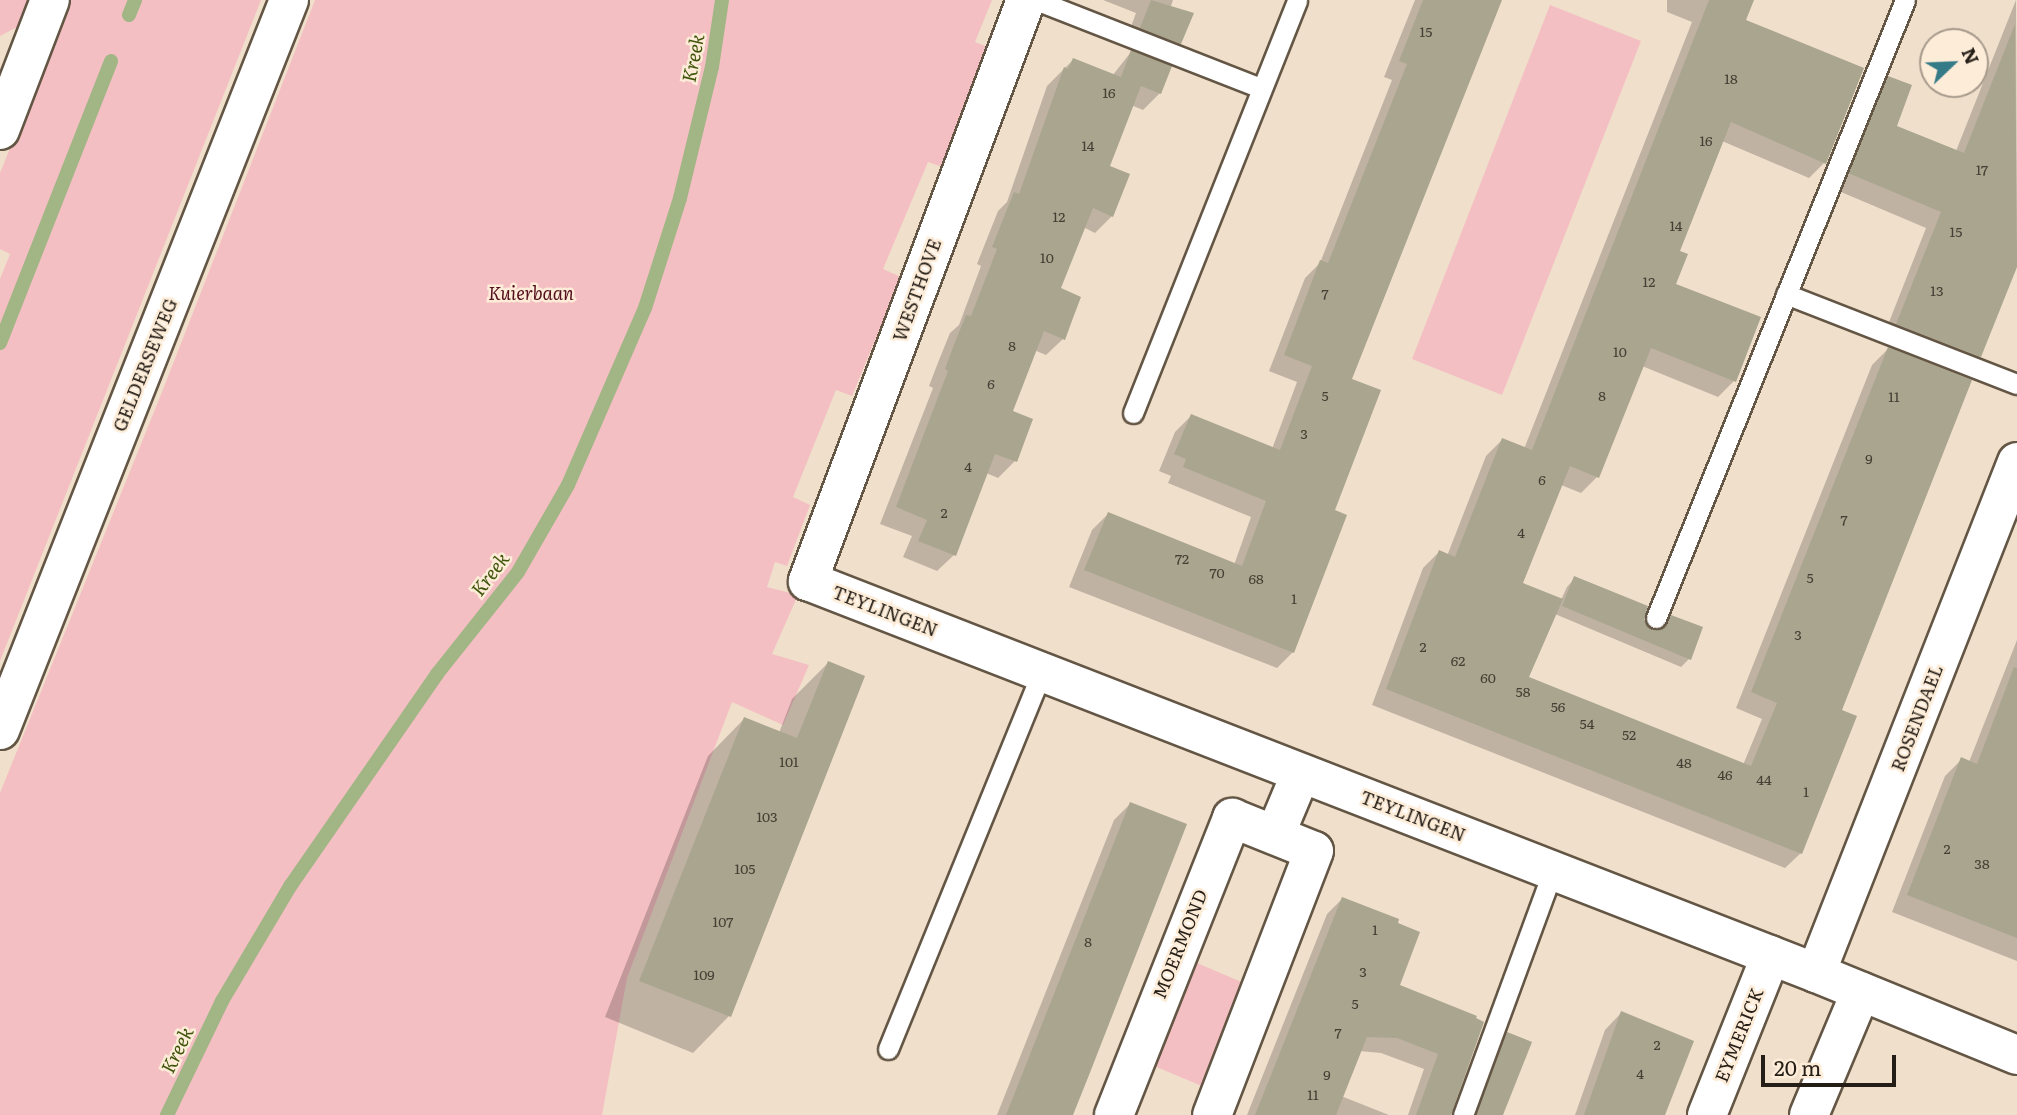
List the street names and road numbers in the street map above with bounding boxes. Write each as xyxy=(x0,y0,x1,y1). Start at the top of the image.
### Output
street label: WESTHOVE xyxy=(888,236,946,344)
street label: GELDERSEWEG xyxy=(108,295,182,435)
street label: TEYLINGEN xyxy=(829,581,941,641)
street label: ROSENDAEL xyxy=(1887,662,1947,774)
street label: TEYLINGEN xyxy=(1357,786,1469,846)
street label: MOERMOND xyxy=(1148,886,1212,1002)
street label: EYMERICK xyxy=(1710,985,1768,1085)

